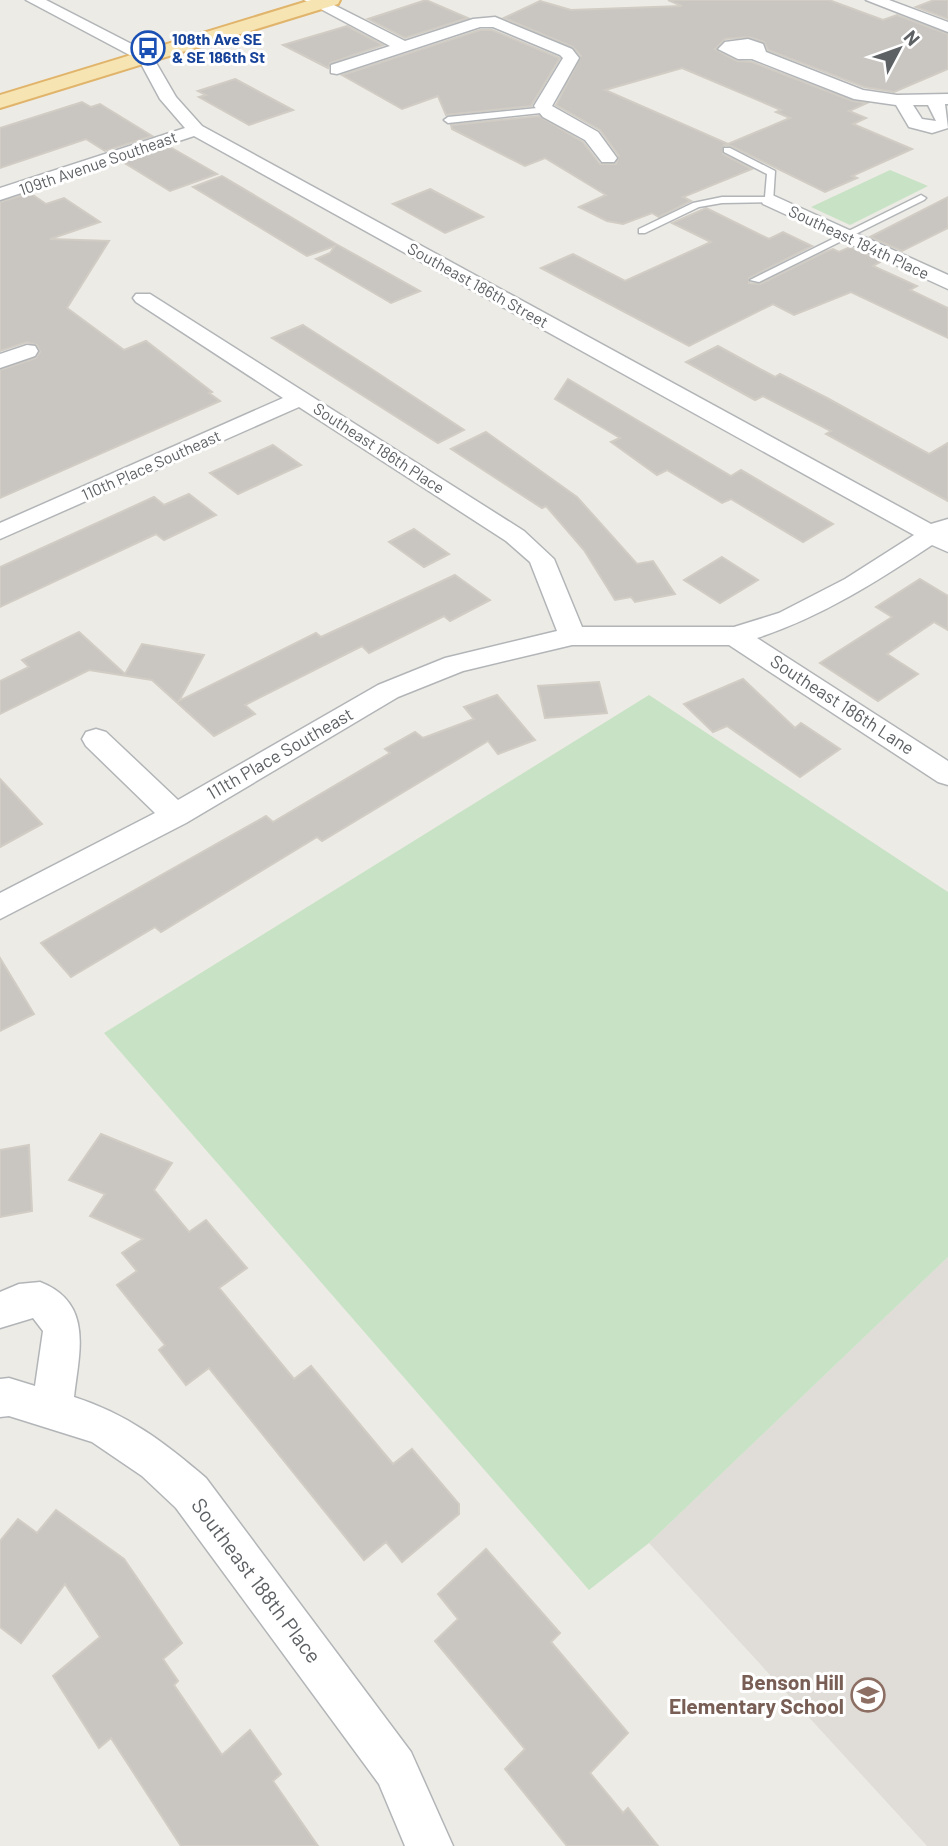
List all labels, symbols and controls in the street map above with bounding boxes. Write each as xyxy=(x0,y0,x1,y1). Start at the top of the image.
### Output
north arrow xyxy=(864,14,934,84)
text: N xyxy=(899,25,925,50)
bus stop icon: 108th Ave SE & SE 186th St xyxy=(129,29,167,67)
place label: 108th Ave SE & SE 186th St xyxy=(172,29,265,66)
street label: 109th Avenue Southeast xyxy=(16,127,179,198)
street label: Southeast 184th Place xyxy=(786,201,932,282)
street label: Southeast 186th Street xyxy=(405,238,552,331)
street label: Southeast 186th Place xyxy=(310,398,448,497)
street label: 110th Place Southeast xyxy=(78,425,223,504)
street label: Southeast 186th Lane xyxy=(767,649,919,759)
street label: 111th Place Southeast xyxy=(202,702,357,804)
street label: Southeast 188th Place xyxy=(187,1493,327,1667)
place label: Benson Hill Elementary School xyxy=(669,1669,844,1718)
school or university icon: Benson Hill Elementary School xyxy=(849,1676,887,1714)

